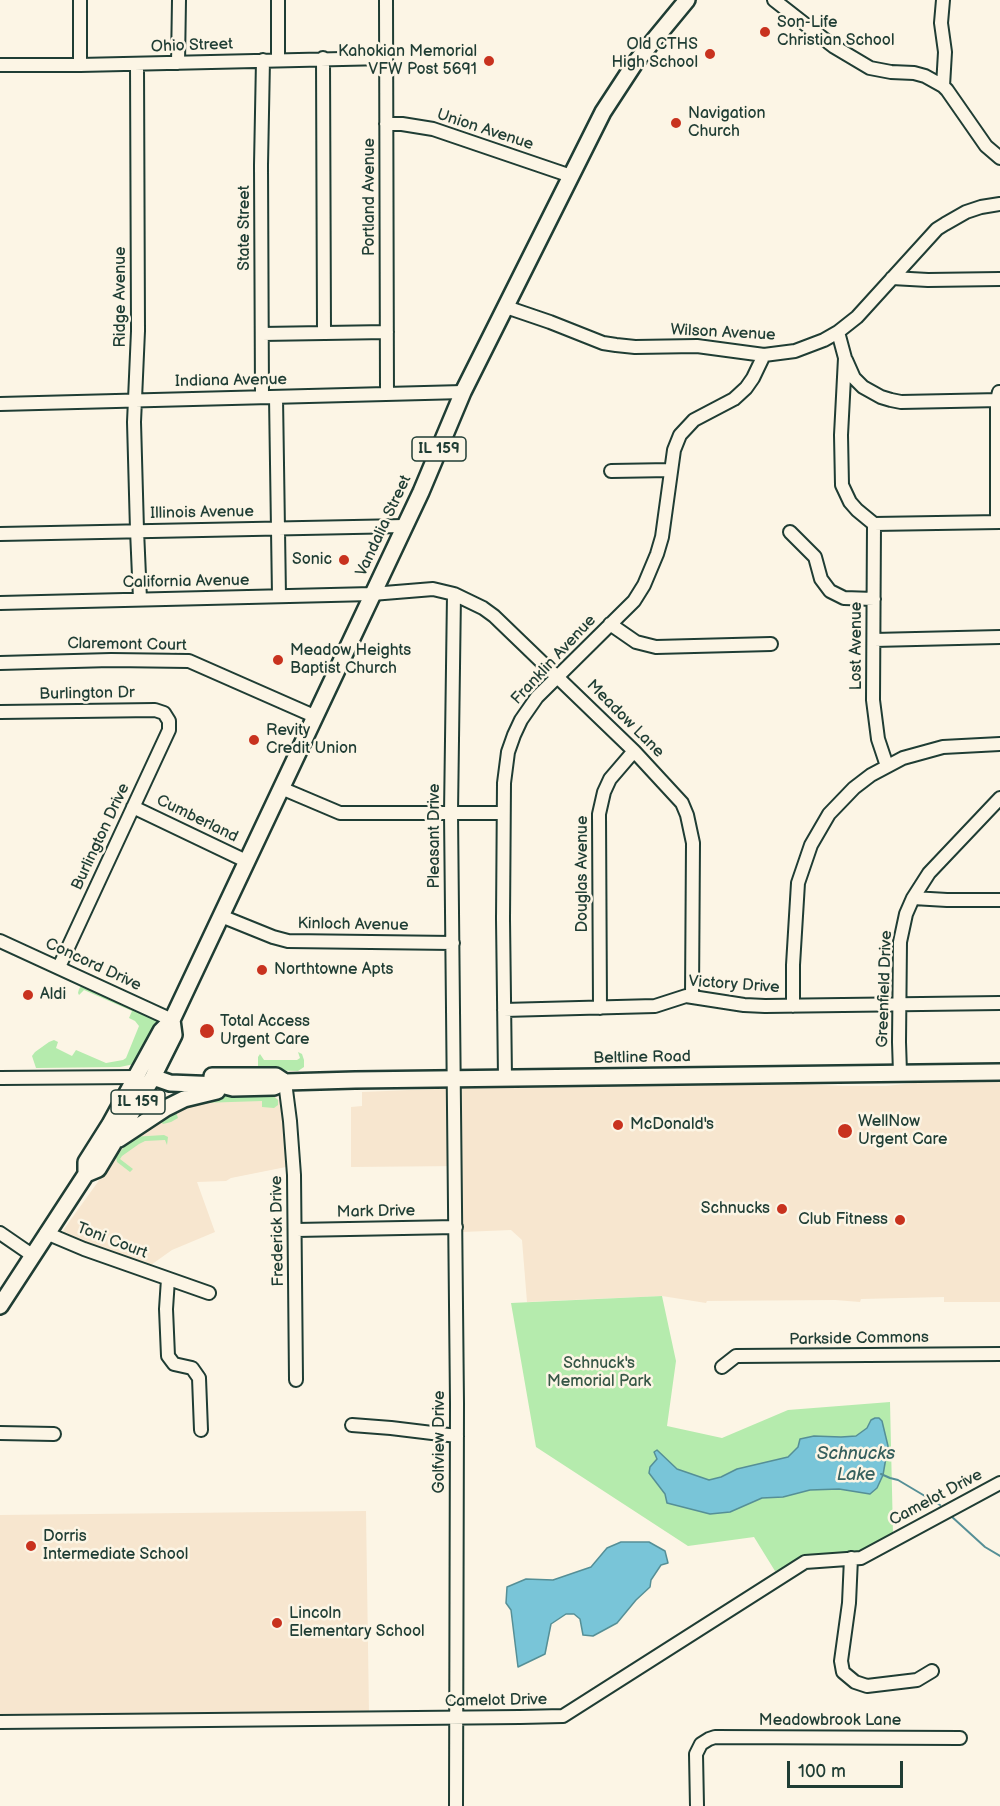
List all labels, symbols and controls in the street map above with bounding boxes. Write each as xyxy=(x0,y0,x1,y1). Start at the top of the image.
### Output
place label: Son-Life Christian School xyxy=(777,13,895,51)
marker: Son-Life Christian School xyxy=(758,25,772,39)
street label: Ohio Street xyxy=(151,35,233,57)
place label: Old CTHS High School xyxy=(611,35,698,73)
place label: Kahokian Memorial VFW Post 5691 xyxy=(338,42,477,80)
marker: Old CTHS High School xyxy=(703,47,717,61)
marker: Kahokian Memorial VFW Post 5691 xyxy=(482,54,496,68)
place label: Navigation Church xyxy=(688,104,766,142)
street label: Union Avenue xyxy=(434,105,536,155)
marker: Navigation Church xyxy=(669,116,683,130)
street label: Portland Avenue xyxy=(360,138,380,256)
street label: State Street xyxy=(235,185,255,271)
street label: Ridge Avenue xyxy=(111,246,131,348)
street label: Wilson Avenue xyxy=(670,321,776,345)
street label: Indiana Avenue xyxy=(175,370,287,392)
road number: IL 159 xyxy=(412,437,466,461)
street label: Vandalia Street xyxy=(352,472,416,580)
street label: Illinois Avenue xyxy=(150,502,254,524)
place label: Sonic xyxy=(292,550,332,570)
marker: Sonic xyxy=(337,553,351,567)
street label: California Avenue xyxy=(122,571,250,593)
street label: Lost Avenue xyxy=(847,602,867,690)
street label: Franklin Avenue xyxy=(508,611,600,709)
street label: Claremont Court xyxy=(67,634,187,656)
place label: Meadow Heights Baptist Church xyxy=(290,641,411,679)
marker: Meadow Heights Baptist Church xyxy=(271,653,285,667)
street label: Meadow Lane xyxy=(582,676,668,762)
street label: Burlington Dr xyxy=(39,684,135,704)
place label: Revity Credit Union xyxy=(266,721,357,759)
marker: Revity Credit Union xyxy=(247,733,261,747)
street label: Burlington Drive xyxy=(68,781,134,893)
street label: Pleasant Drive xyxy=(425,784,445,888)
street label: Cumberland xyxy=(153,791,241,847)
street label: Douglas Avenue xyxy=(573,816,593,932)
street label: Kinloch Avenue xyxy=(297,914,409,936)
street label: Greenfield Drive xyxy=(873,930,897,1048)
street label: Concord Drive xyxy=(42,934,144,996)
place label: Northtowne Apts xyxy=(274,960,393,980)
marker: Northtowne Apts xyxy=(255,963,269,977)
street label: Victory Drive xyxy=(688,972,780,998)
place label: Aldi xyxy=(40,985,66,1005)
marker: Aldi xyxy=(21,988,35,1002)
place label: Total Access Urgent Care xyxy=(220,1012,310,1050)
marker: Total Access Urgent Care xyxy=(198,1022,216,1040)
street label: Beltline Road xyxy=(593,1048,691,1068)
road number: IL 159 xyxy=(111,1090,165,1114)
place label: WellNow Urgent Care xyxy=(858,1112,948,1150)
place label: McDonald's xyxy=(630,1115,714,1135)
marker: McDonald's xyxy=(611,1118,625,1132)
marker: WellNow Urgent Care xyxy=(836,1122,854,1140)
street label: Frederick Drive xyxy=(267,1175,289,1287)
place label: Schnucks xyxy=(701,1199,770,1219)
street label: Mark Drive xyxy=(337,1202,415,1222)
marker: Schnucks xyxy=(775,1202,789,1216)
place label: Club Fitness xyxy=(798,1210,888,1230)
marker: Club Fitness xyxy=(893,1213,907,1227)
street label: Toni Court xyxy=(74,1219,150,1263)
street label: Parkside Commons xyxy=(789,1328,929,1350)
park label: Schnuck's Memorial Park xyxy=(547,1354,651,1392)
street label: Golfview Drive xyxy=(430,1390,450,1494)
water label: Schnucks Lake xyxy=(817,1443,895,1486)
street label: Camelot Drive xyxy=(886,1465,986,1531)
place label: Dorris Intermediate School xyxy=(43,1527,188,1565)
marker: Dorris Intermediate School xyxy=(24,1539,38,1553)
place label: Lincoln Elementary School xyxy=(289,1604,425,1642)
marker: Lincoln Elementary School xyxy=(270,1616,284,1630)
street label: Camelot Drive xyxy=(445,1691,547,1711)
street label: Meadowbrook Lane xyxy=(759,1711,901,1731)
scale bar xyxy=(790,1749,906,1787)
text: 100 m xyxy=(798,1761,846,1782)

